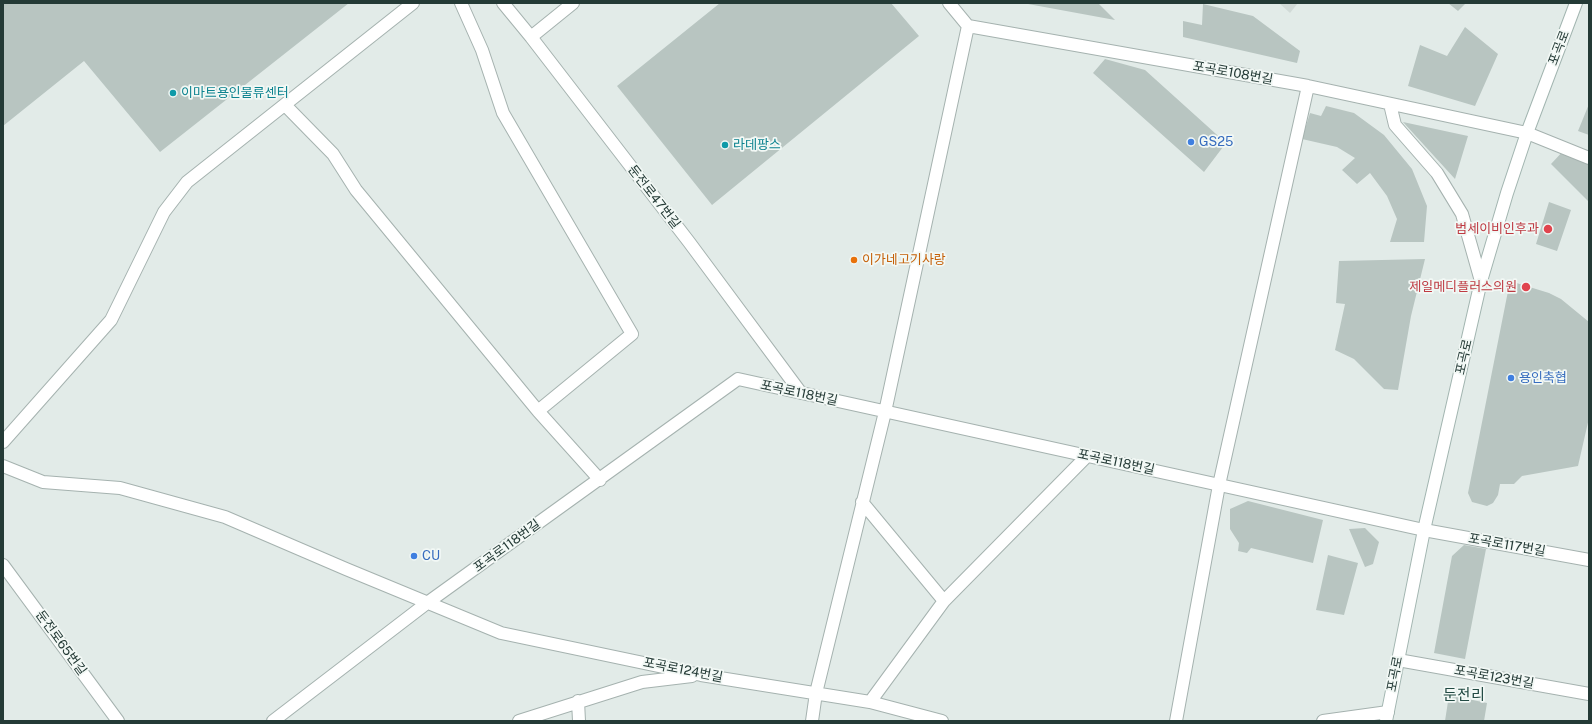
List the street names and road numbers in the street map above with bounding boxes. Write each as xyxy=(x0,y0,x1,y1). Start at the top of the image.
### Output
street label: 포곡로 xyxy=(1545,28,1573,68)
street label: 포곡로108번길 xyxy=(1192,58,1274,88)
street label: 둔전로47번길 xyxy=(625,162,683,232)
street label: 포곡로 xyxy=(1452,338,1476,376)
street label: 포곡로118번길 xyxy=(759,377,839,409)
street label: 포곡로118번길 xyxy=(1076,446,1156,478)
street label: 포곡로118번길 xyxy=(471,517,543,575)
street label: 포곡로117번길 xyxy=(1467,531,1547,559)
street label: 둔전로65번길 xyxy=(32,608,90,678)
street label: 포곡로124번길 xyxy=(642,655,724,685)
street label: 포곡로 xyxy=(1384,655,1406,693)
street label: 포곡로123번길 xyxy=(1453,662,1535,692)

